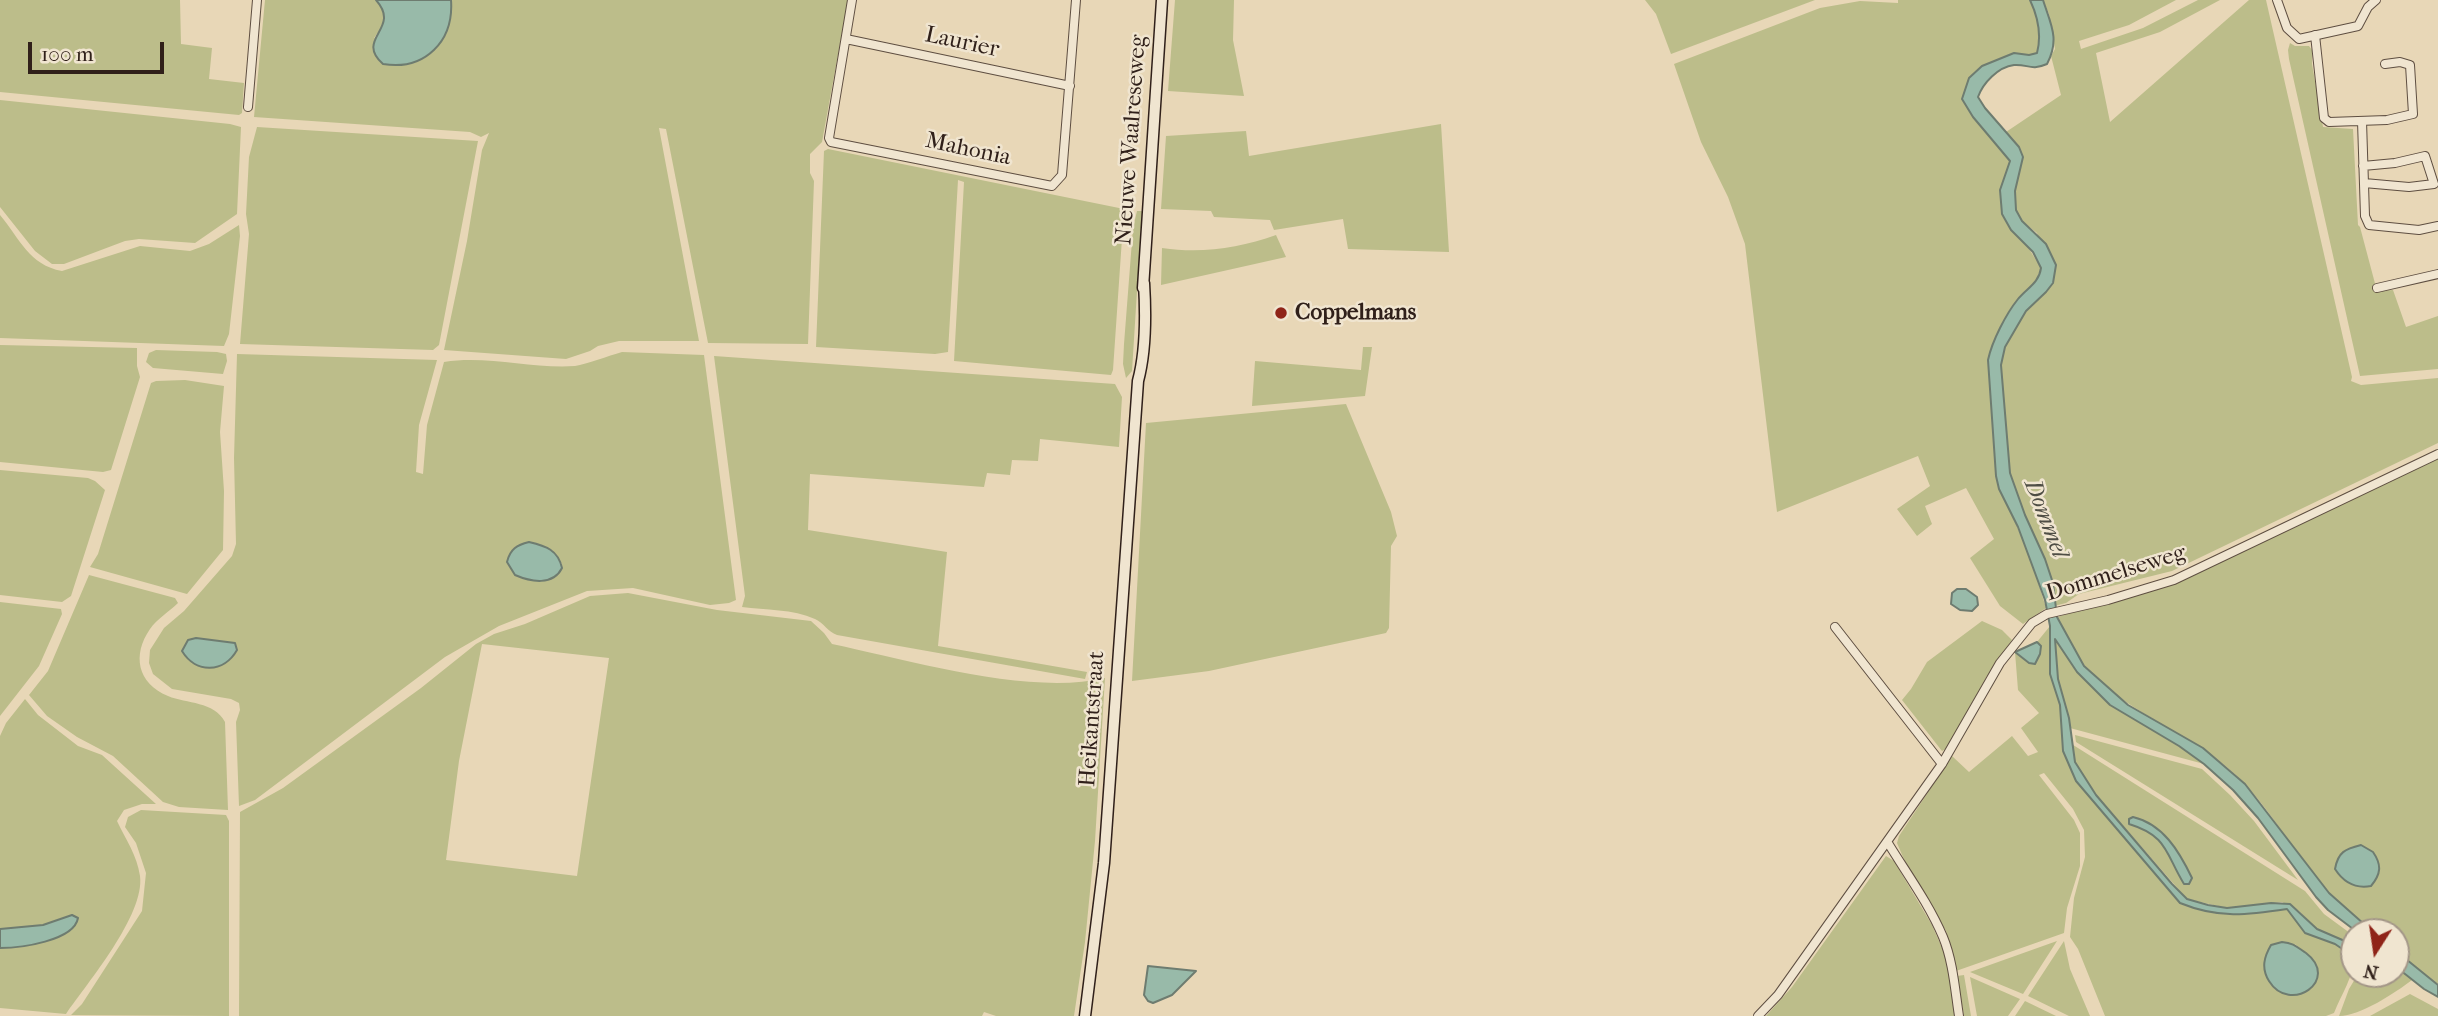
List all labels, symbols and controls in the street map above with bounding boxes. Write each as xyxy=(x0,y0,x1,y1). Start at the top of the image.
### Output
street label: Laurier xyxy=(922,22,1002,64)
scale bar xyxy=(32,28,168,72)
street label: Nieuwe Waalreseweg xyxy=(1111,34,1153,246)
text: 100 m xyxy=(41,42,94,66)
street label: Mahonia xyxy=(923,127,1013,173)
place label: Coppelmans xyxy=(1295,299,1416,327)
marker: Coppelmans xyxy=(1273,305,1289,321)
water label: Dommel xyxy=(2017,476,2073,562)
street label: Dommelseweg xyxy=(2043,540,2189,608)
street label: Heikantstraat xyxy=(1074,650,1112,788)
north arrow xyxy=(2340,918,2410,988)
text: N xyxy=(2362,959,2380,984)

